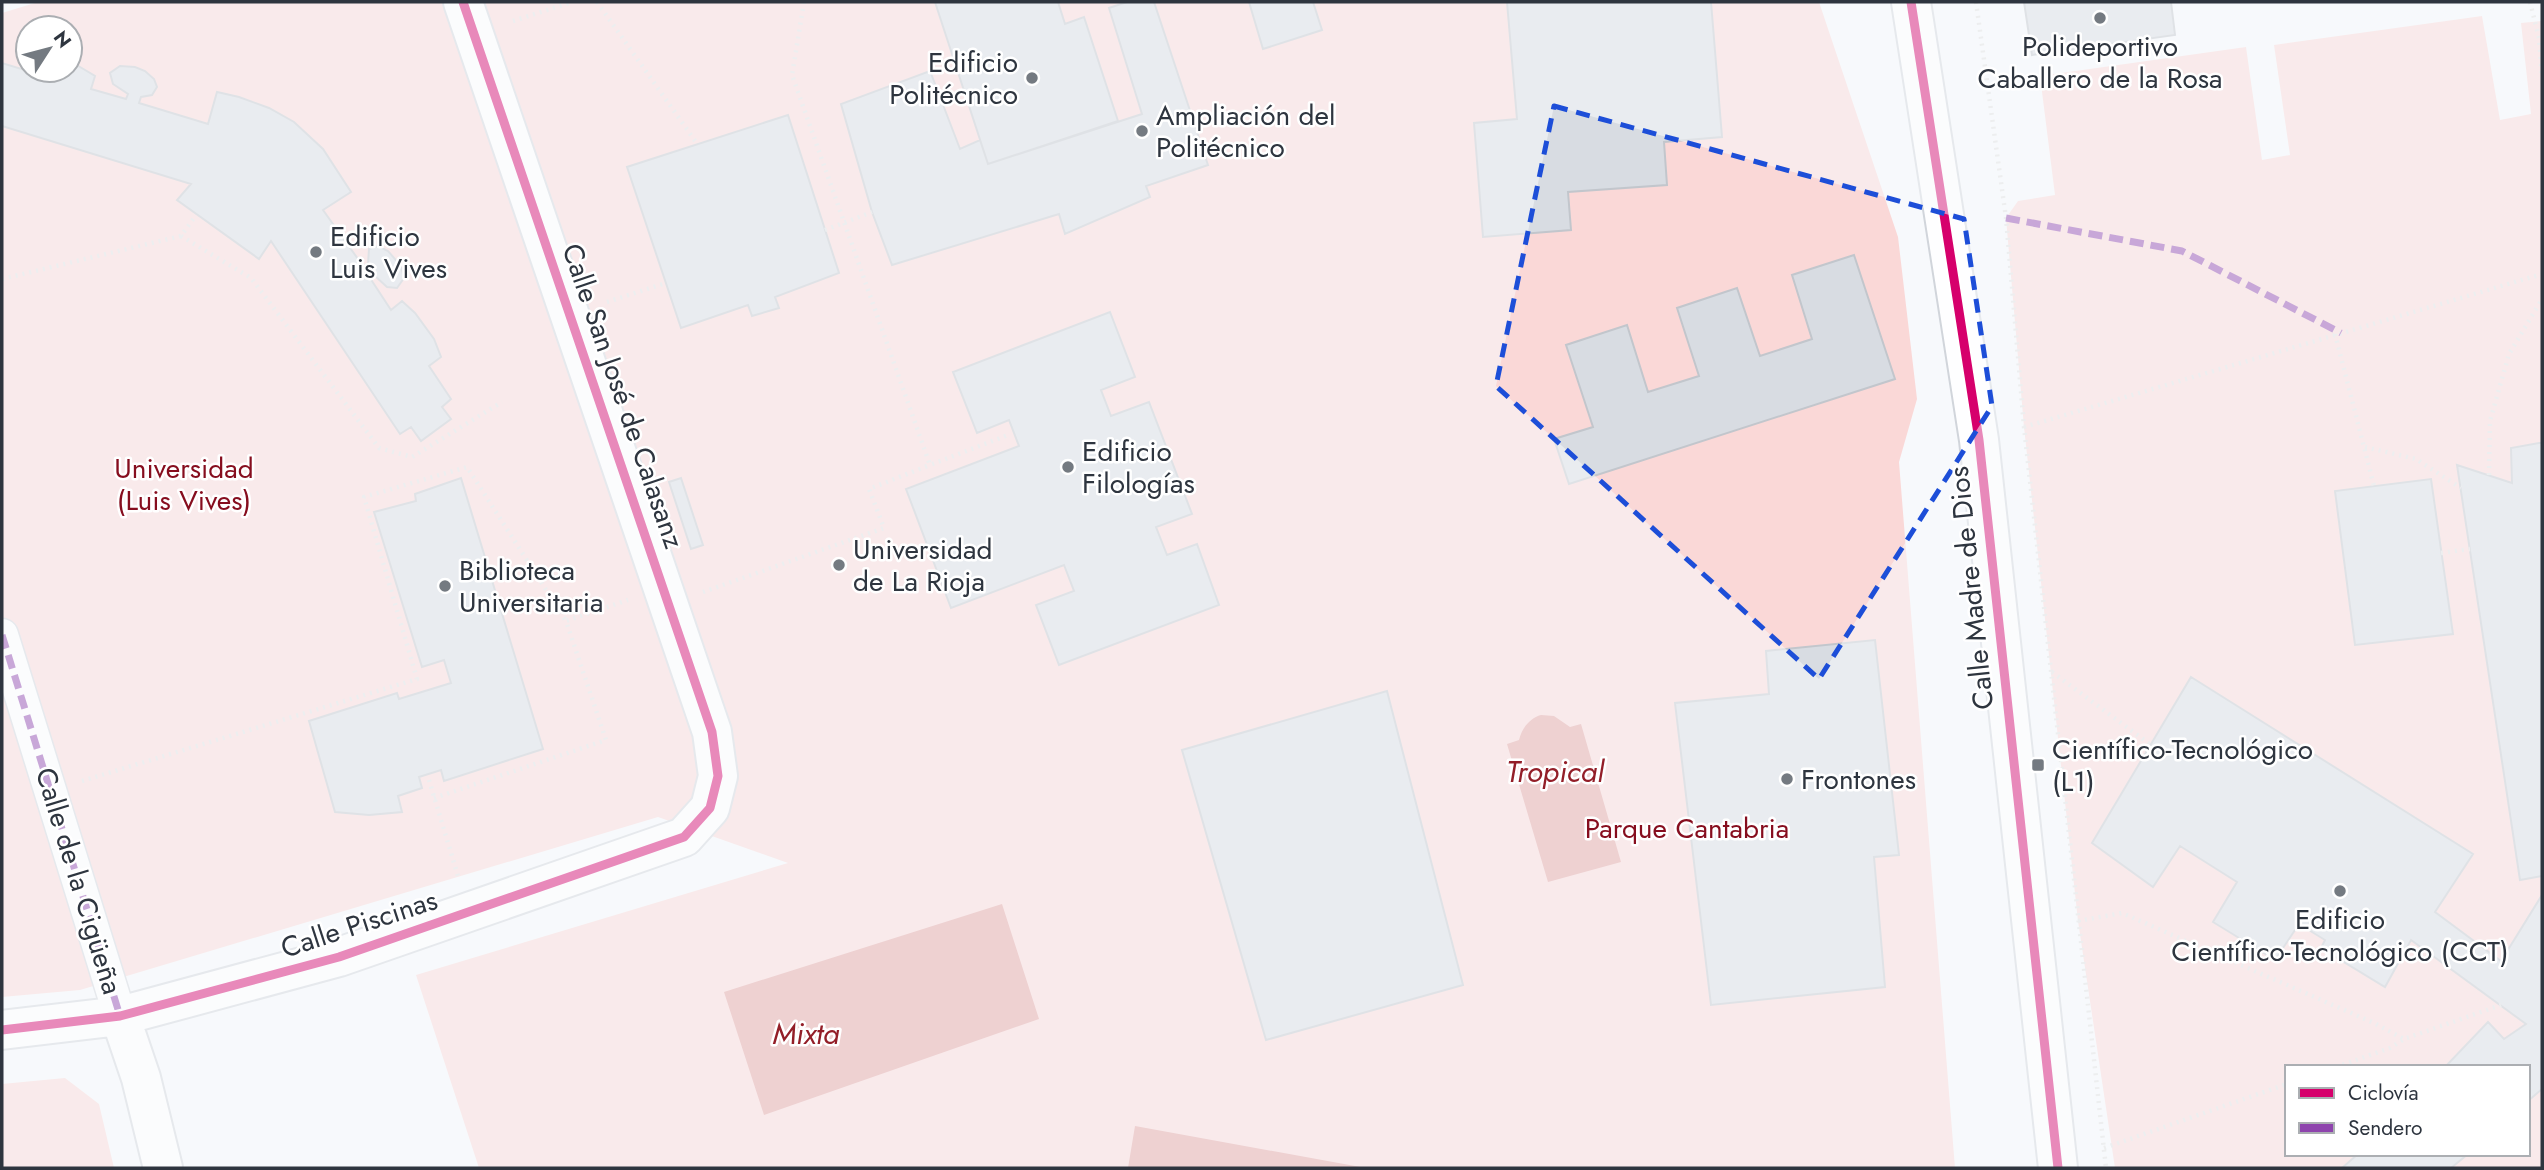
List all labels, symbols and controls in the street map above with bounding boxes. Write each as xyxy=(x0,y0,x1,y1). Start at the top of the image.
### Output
marker: Polideportivo Caballero de la Rosa xyxy=(2092,10,2108,26)
north arrow xyxy=(14,14,84,84)
text: N xyxy=(47,25,78,53)
place label: Polideportivo Caballero de la Rosa xyxy=(1977,26,2223,99)
place label: Edificio Politécnico xyxy=(889,42,1018,115)
marker: Edificio Politécnico xyxy=(1024,70,1040,86)
place label: Ampliación del Politécnico xyxy=(1156,95,1335,168)
marker: Ampliación del Politécnico xyxy=(1134,123,1150,139)
place label: Edificio Luis Vives xyxy=(330,216,447,289)
street label: Calle San José de Calasanz xyxy=(552,238,695,554)
marker: Edificio Luis Vives xyxy=(308,244,324,260)
place label: Edificio Filologías xyxy=(1082,431,1195,504)
park label: Universidad (Luis Vives) xyxy=(114,448,254,521)
marker: Edificio Filologías xyxy=(1060,459,1076,475)
street label: Calle Madre de Dios xyxy=(1938,464,2004,712)
place label: Universidad de La Rioja xyxy=(853,529,992,602)
place label: Biblioteca Universitaria xyxy=(459,550,604,623)
marker: Universidad de La Rioja xyxy=(831,557,847,573)
marker: Biblioteca Universitaria xyxy=(437,578,453,594)
place label: Científico-Tecnológico (L1) xyxy=(2052,729,2313,802)
water label: Tropical xyxy=(1506,750,1605,793)
marker: Científico-Tecnológico (L1) xyxy=(2030,757,2046,773)
place label: Frontones xyxy=(1801,759,1916,800)
street label: Calle de la Cigüeña xyxy=(25,763,133,999)
marker: Frontones xyxy=(1779,771,1795,787)
park label: Parque Cantabria xyxy=(1585,808,1789,849)
street label: Calle Piscinas xyxy=(275,879,443,969)
marker: Edificio Científico-Tecnológico (CCT) xyxy=(2332,883,2348,899)
place label: Edificio Científico-Tecnológico (CCT) xyxy=(2171,899,2509,972)
water label: Mixta xyxy=(773,1012,840,1055)
legend xyxy=(2285,1065,2530,1156)
text: Ciclovía xyxy=(2348,1078,2419,1108)
text: Sendero xyxy=(2348,1113,2423,1143)

